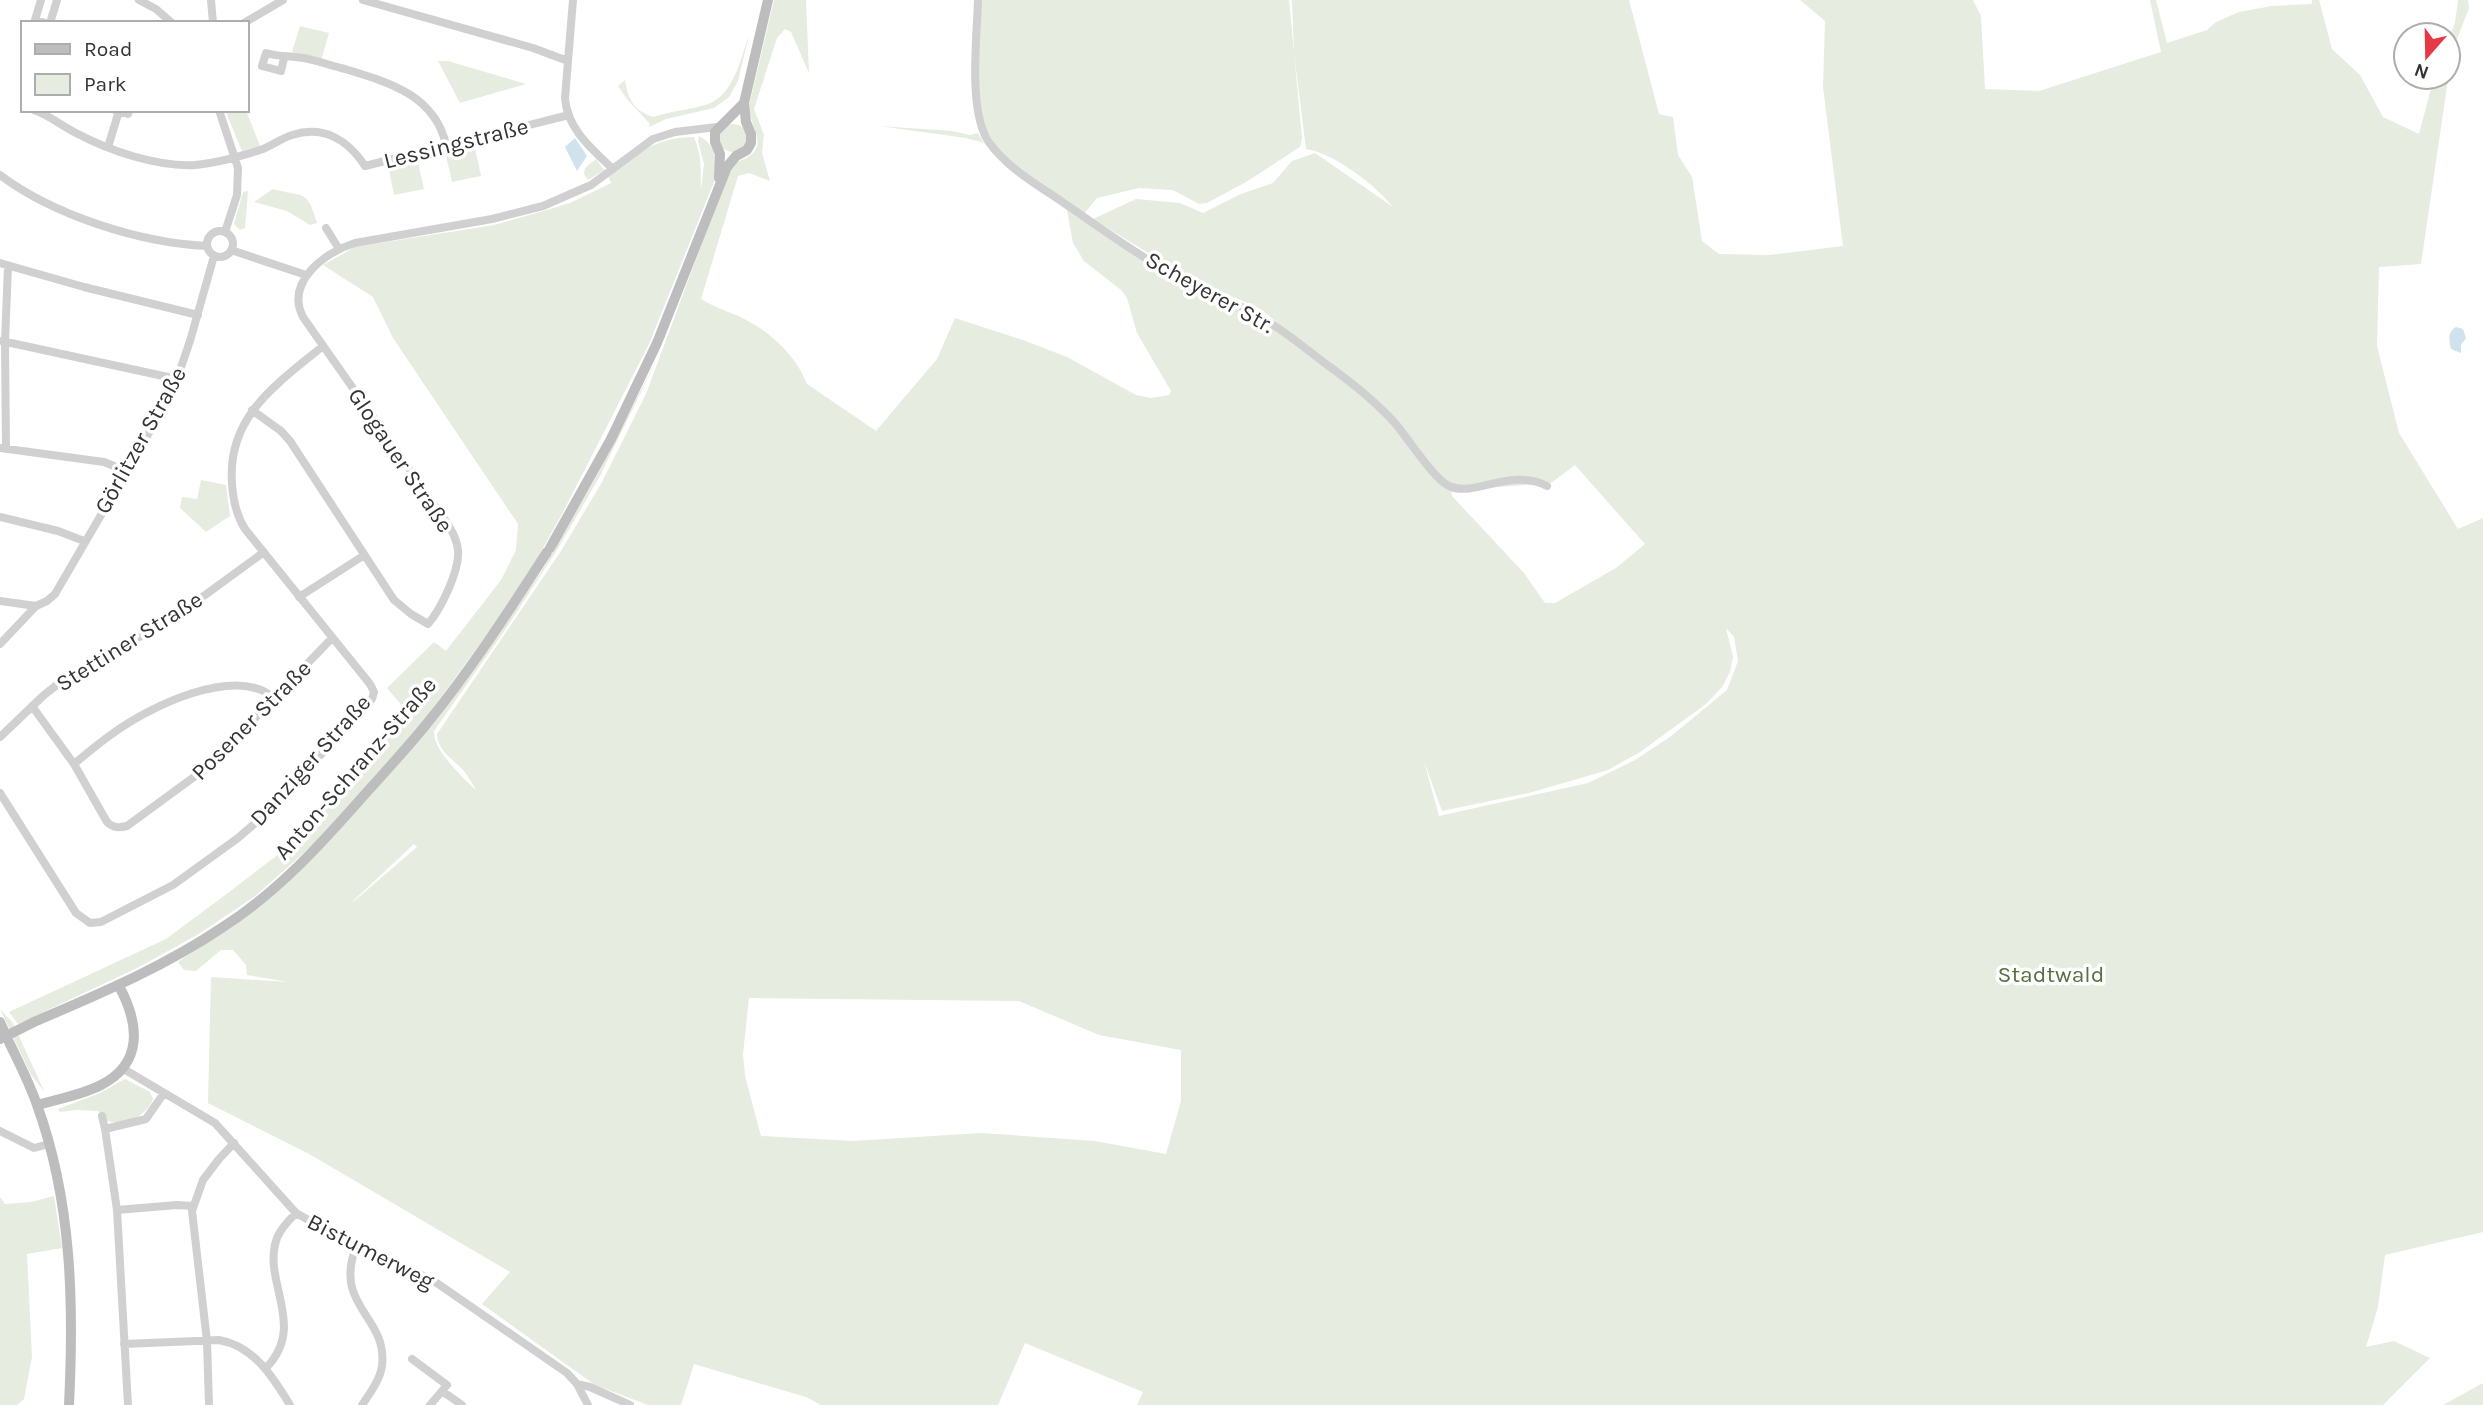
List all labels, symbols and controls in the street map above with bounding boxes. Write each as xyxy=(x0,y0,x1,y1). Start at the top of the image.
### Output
legend xyxy=(21,21,248,112)
north arrow xyxy=(2392,21,2462,91)
text: Road xyxy=(84,37,132,61)
text: N xyxy=(2411,58,2432,84)
text: Park xyxy=(84,72,127,96)
street label: Lessingstraße xyxy=(381,112,531,174)
street label: Scheyerer Str. xyxy=(1141,246,1279,339)
street label: Görlitzer Straße xyxy=(89,362,192,518)
street label: Glogauer Straße xyxy=(342,383,459,538)
street label: Stettiner Straße xyxy=(51,586,207,697)
street label: Posener Straße xyxy=(186,655,317,786)
street label: Anton-Schranz-Straße xyxy=(269,672,442,865)
street label: Danziger Straße xyxy=(244,689,376,832)
park label: Stadtwald xyxy=(1998,961,2104,988)
street label: Bistumerweg xyxy=(303,1208,439,1295)

